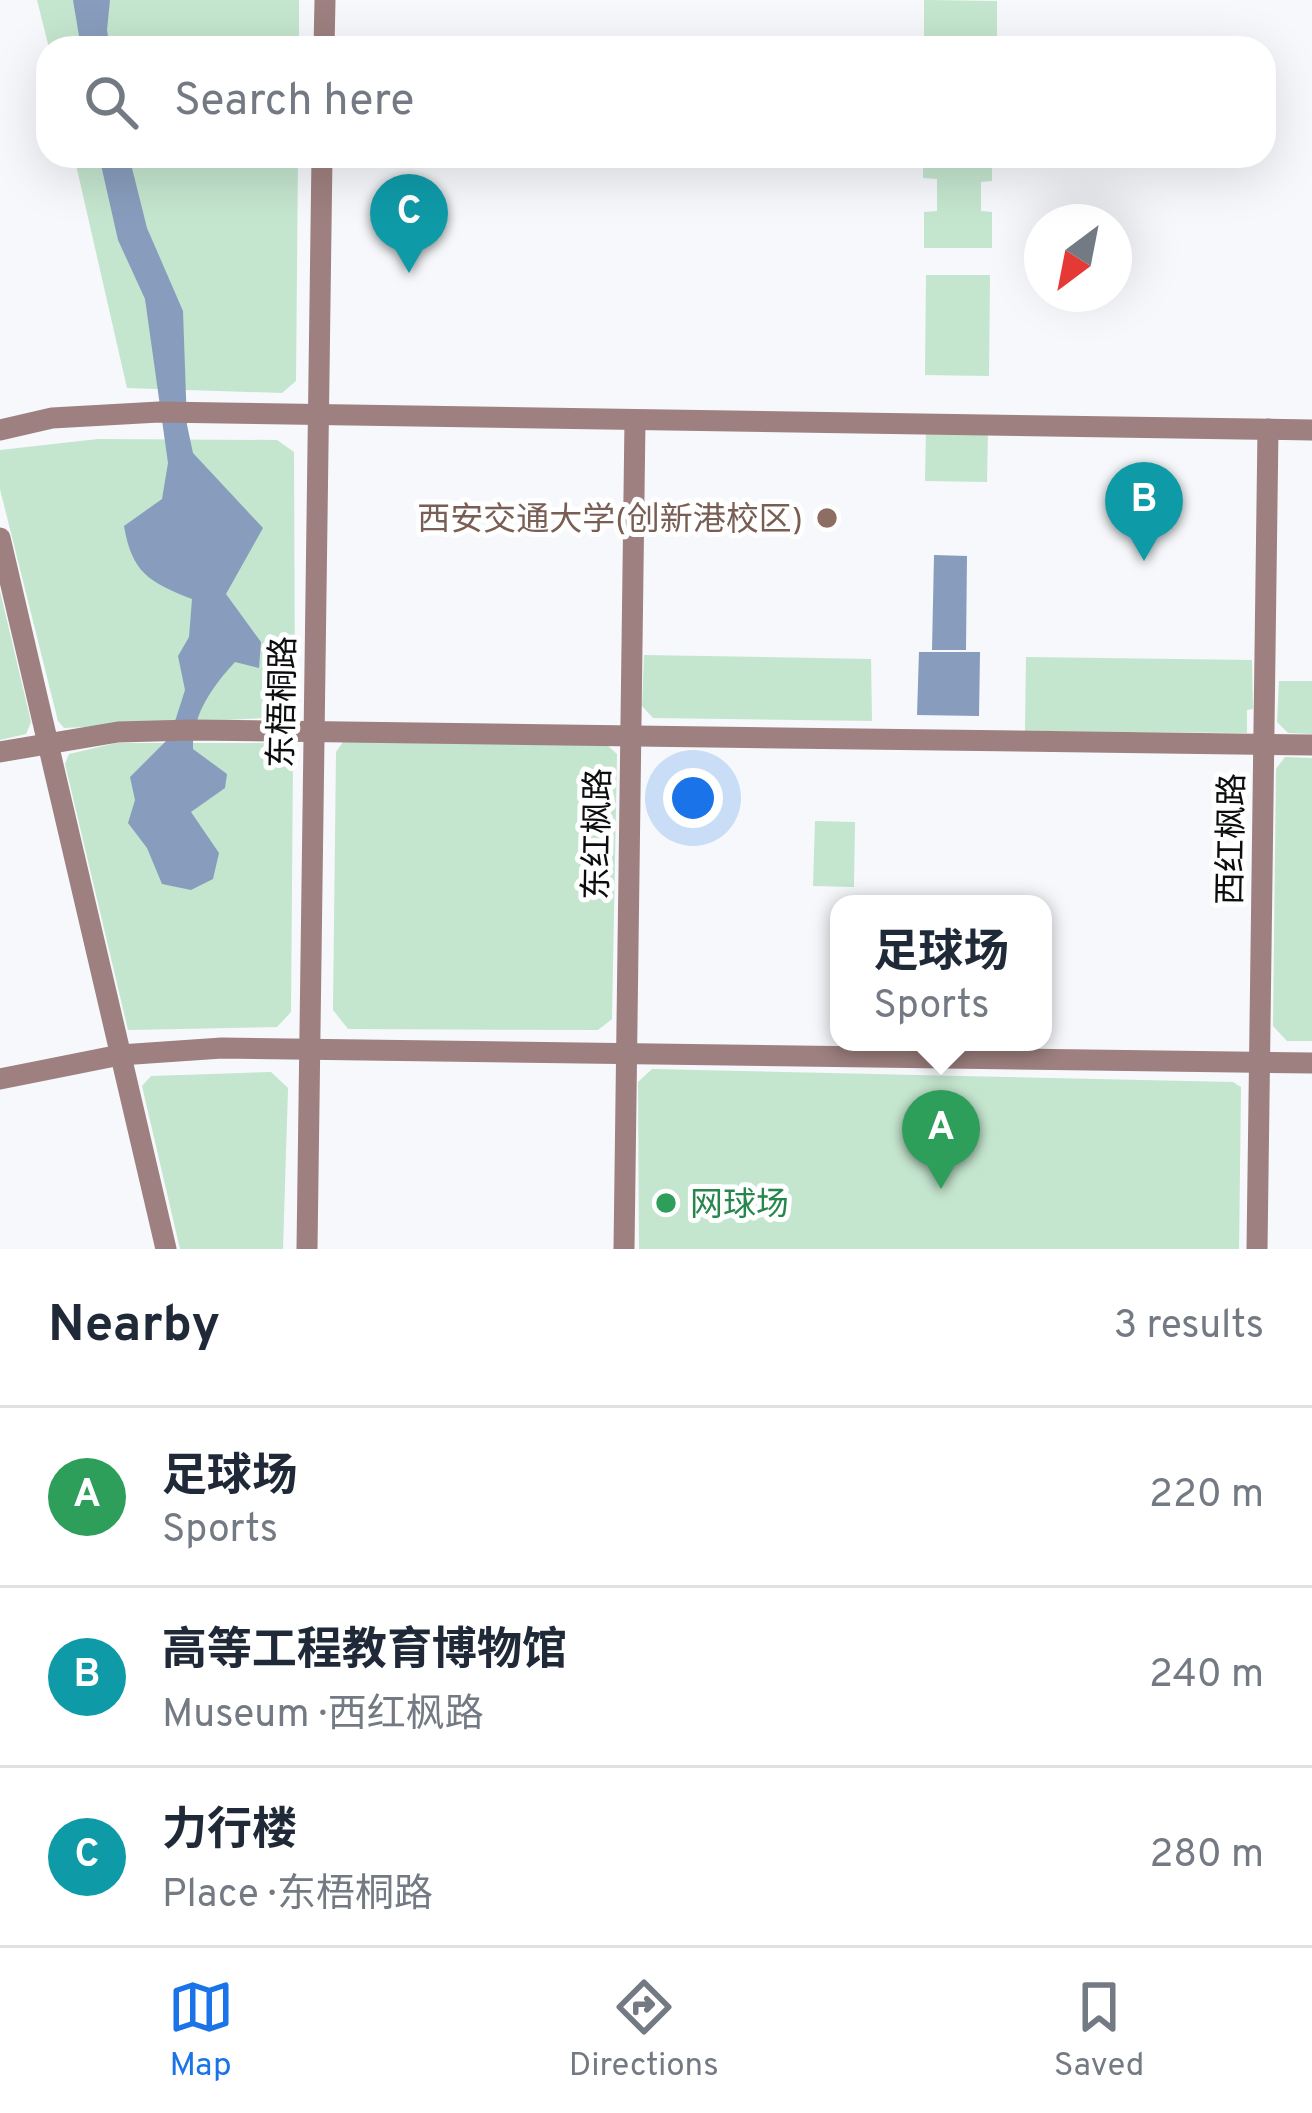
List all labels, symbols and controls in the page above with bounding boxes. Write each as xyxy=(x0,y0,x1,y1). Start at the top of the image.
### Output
search box xyxy=(36,36,1276,168)
icon: search xyxy=(78,69,144,135)
text: Search here xyxy=(174,74,414,131)
pin: C xyxy=(370,174,448,273)
north arrow xyxy=(1024,204,1132,312)
pin: B xyxy=(1105,462,1183,561)
place label: 西安交通大学(创新港校区) xyxy=(417,501,803,543)
marker: 西安交通大学(创新港校区) xyxy=(814,505,840,531)
street label: 东梧桐路 xyxy=(263,636,307,768)
street label: 东红枫路 xyxy=(578,768,622,900)
your location xyxy=(663,768,723,828)
street label: 西红枫路 xyxy=(1212,773,1256,905)
popup xyxy=(830,895,1052,1051)
text: 足球场 xyxy=(873,926,1009,983)
text: Sports xyxy=(873,983,990,1032)
pin: A xyxy=(902,1090,980,1189)
place label: 网球场 xyxy=(690,1186,789,1228)
marker: 网球场 xyxy=(653,1190,679,1216)
text: Nearby xyxy=(48,1295,220,1360)
text: 3 results xyxy=(1114,1303,1264,1352)
text: 足球场 xyxy=(162,1450,297,1507)
text: A xyxy=(73,1472,101,1521)
text: 220 m xyxy=(1149,1472,1264,1521)
text: Sports xyxy=(162,1507,278,1556)
text: 高等工程教育博物馆 xyxy=(162,1624,567,1681)
text: B xyxy=(74,1652,100,1701)
text: 240 m xyxy=(1149,1652,1264,1701)
text: Museum · 西红枫路 xyxy=(162,1692,484,1741)
text: 力行楼 xyxy=(162,1804,297,1861)
text: C xyxy=(75,1832,99,1881)
text: 280 m xyxy=(1149,1832,1264,1881)
text: Place · 东梧桐路 xyxy=(162,1872,433,1921)
tab: Map xyxy=(168,1974,234,2088)
tab: Directions xyxy=(569,1974,719,2088)
tab: Saved xyxy=(1054,1974,1144,2088)

